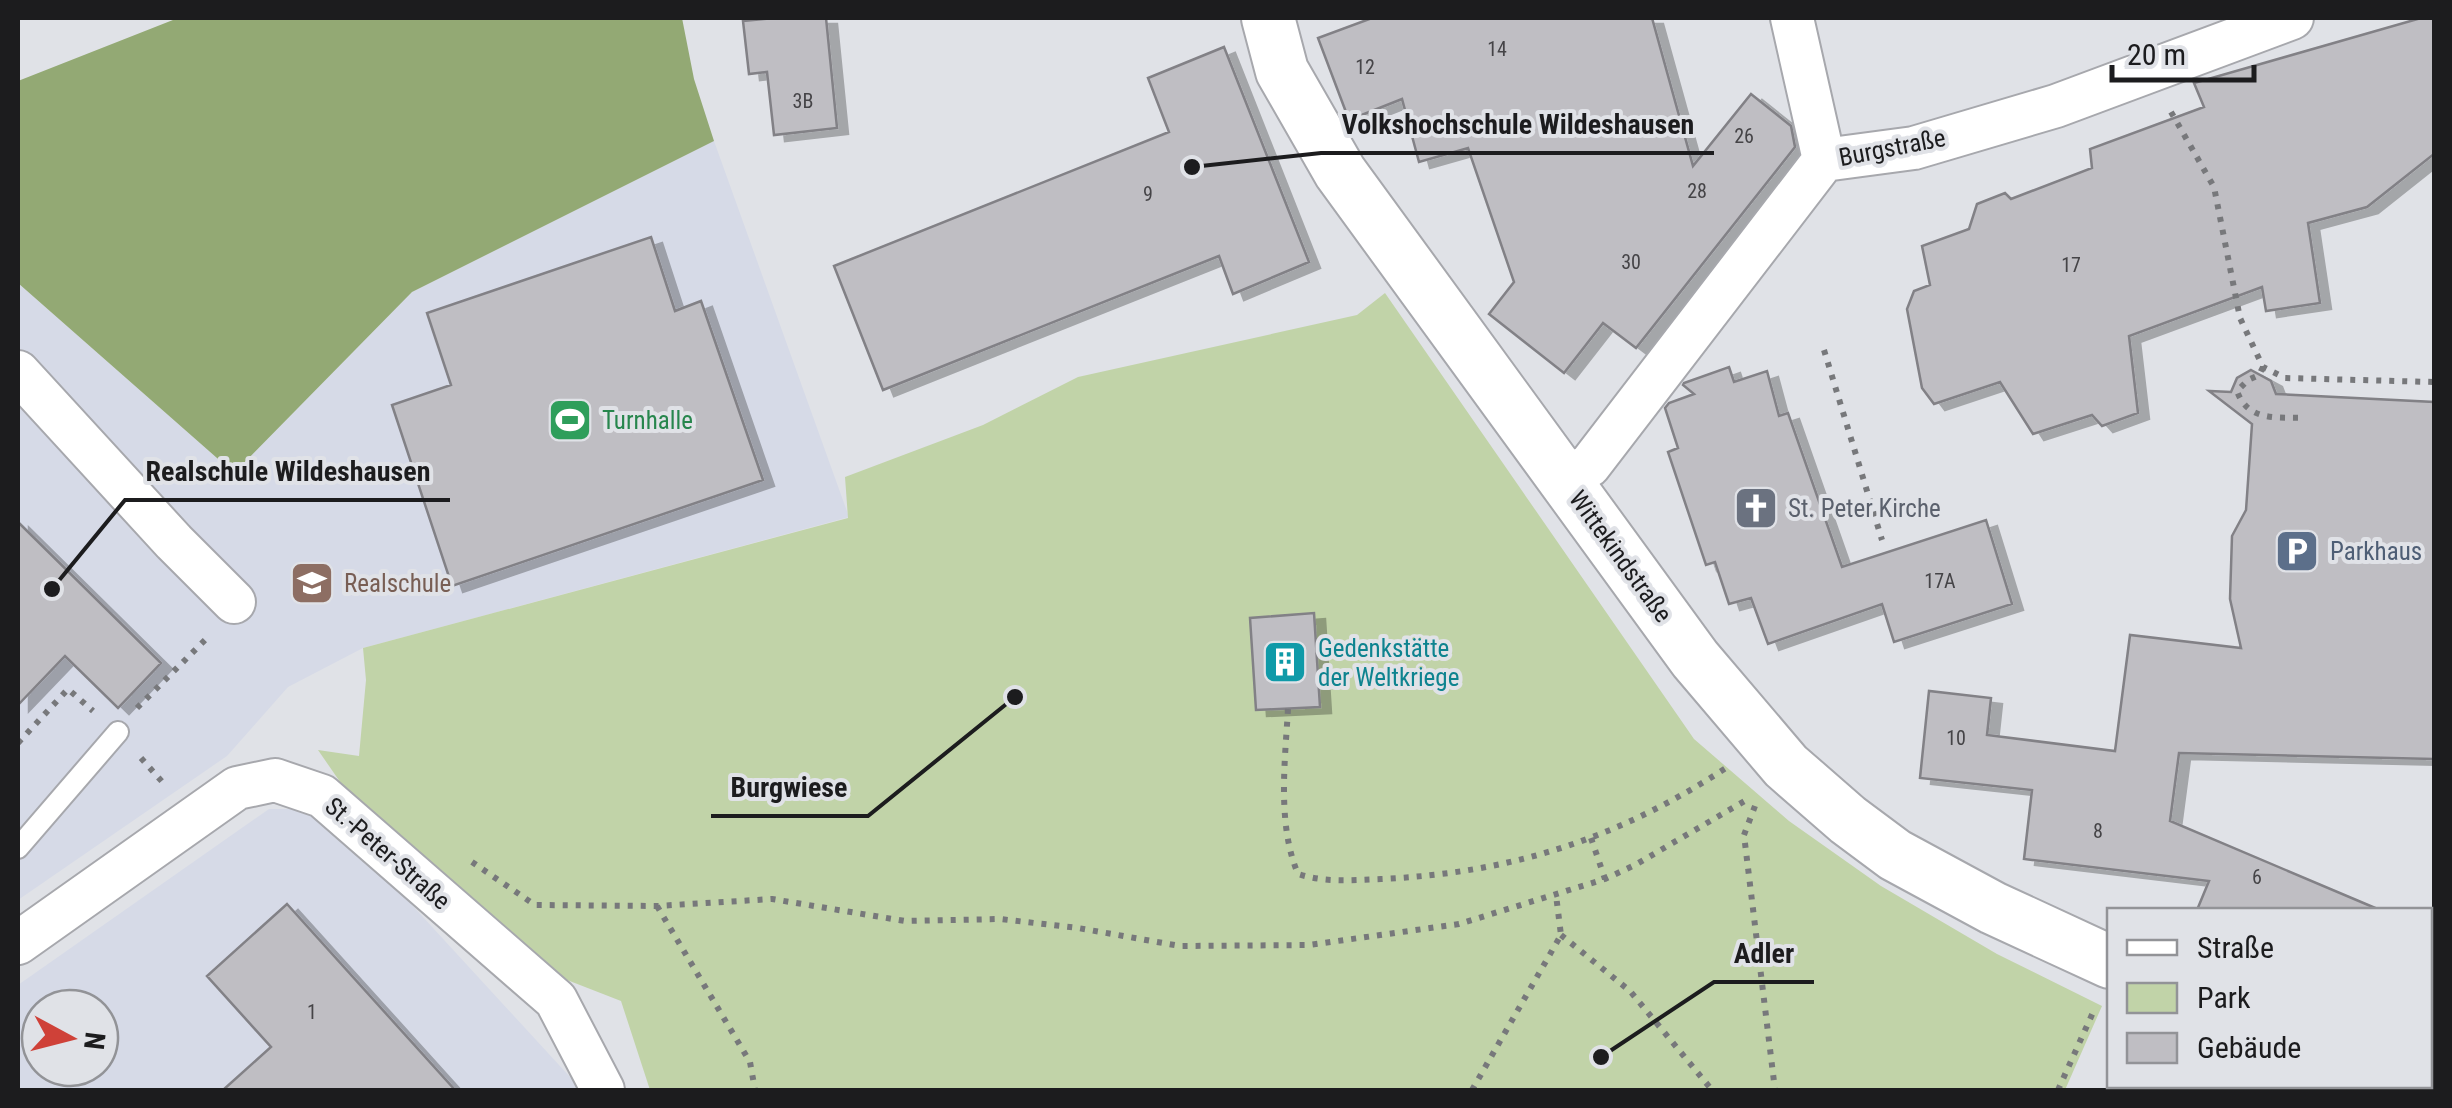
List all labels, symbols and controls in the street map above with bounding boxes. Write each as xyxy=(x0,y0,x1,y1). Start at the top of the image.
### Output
scale bar xyxy=(2112,20,2254,82)
house number: 14 xyxy=(1487,37,1507,61)
text: 20 m xyxy=(2127,37,2186,72)
house number: 12 xyxy=(1355,55,1375,79)
house number: 3B xyxy=(793,89,813,113)
callout: Volkshochschule Wildeshausen xyxy=(1321,95,1714,153)
text: Volkshochschule Wildeshausen xyxy=(1342,108,1694,141)
street label: Burgstraße xyxy=(1836,123,1948,172)
house number: 26 xyxy=(1734,124,1754,148)
house number: 28 xyxy=(1687,179,1707,203)
house number: 9 xyxy=(1143,182,1153,206)
house number: 30 xyxy=(1621,250,1641,274)
house number: 17 xyxy=(2061,253,2081,277)
sports icon: Turnhalle xyxy=(547,397,593,443)
place label: Turnhalle xyxy=(602,406,693,435)
callout: Realschule Wildeshausen xyxy=(125,442,450,500)
text: Realschule Wildeshausen xyxy=(146,455,430,488)
street label: Wittekindstraße xyxy=(1563,485,1678,628)
church icon: St. Peter Kirche xyxy=(1733,485,1779,531)
place label: St. Peter Kirche xyxy=(1788,494,1941,523)
parking icon: Parkhaus xyxy=(2274,528,2320,574)
place label: Parkhaus xyxy=(2330,537,2422,566)
school or university icon: Realschule xyxy=(289,560,335,606)
place label: Realschule xyxy=(344,569,451,598)
house number: 17A xyxy=(1924,569,1956,593)
place label: Gedenkstätte der Weltkriege xyxy=(1318,634,1459,692)
building icon: Gedenkstätte der Weltkriege xyxy=(1262,639,1308,685)
house number: 10 xyxy=(1946,726,1966,750)
callout: Burgwiese xyxy=(711,758,868,816)
text: Burgwiese xyxy=(731,771,847,804)
street label: St.-Peter-Straße xyxy=(319,791,456,915)
house number: 8 xyxy=(2093,819,2103,843)
house number: 6 xyxy=(2252,865,2262,889)
legend xyxy=(2107,908,2432,1088)
callout: Adler xyxy=(1714,924,1814,982)
text: Straße xyxy=(2197,930,2274,965)
text: Adler xyxy=(1734,937,1794,970)
text: Park xyxy=(2197,980,2251,1015)
north arrow xyxy=(20,988,120,1088)
house number: 1 xyxy=(307,1000,317,1024)
text: N xyxy=(77,1030,112,1052)
text: Gebäude xyxy=(2197,1030,2301,1065)

